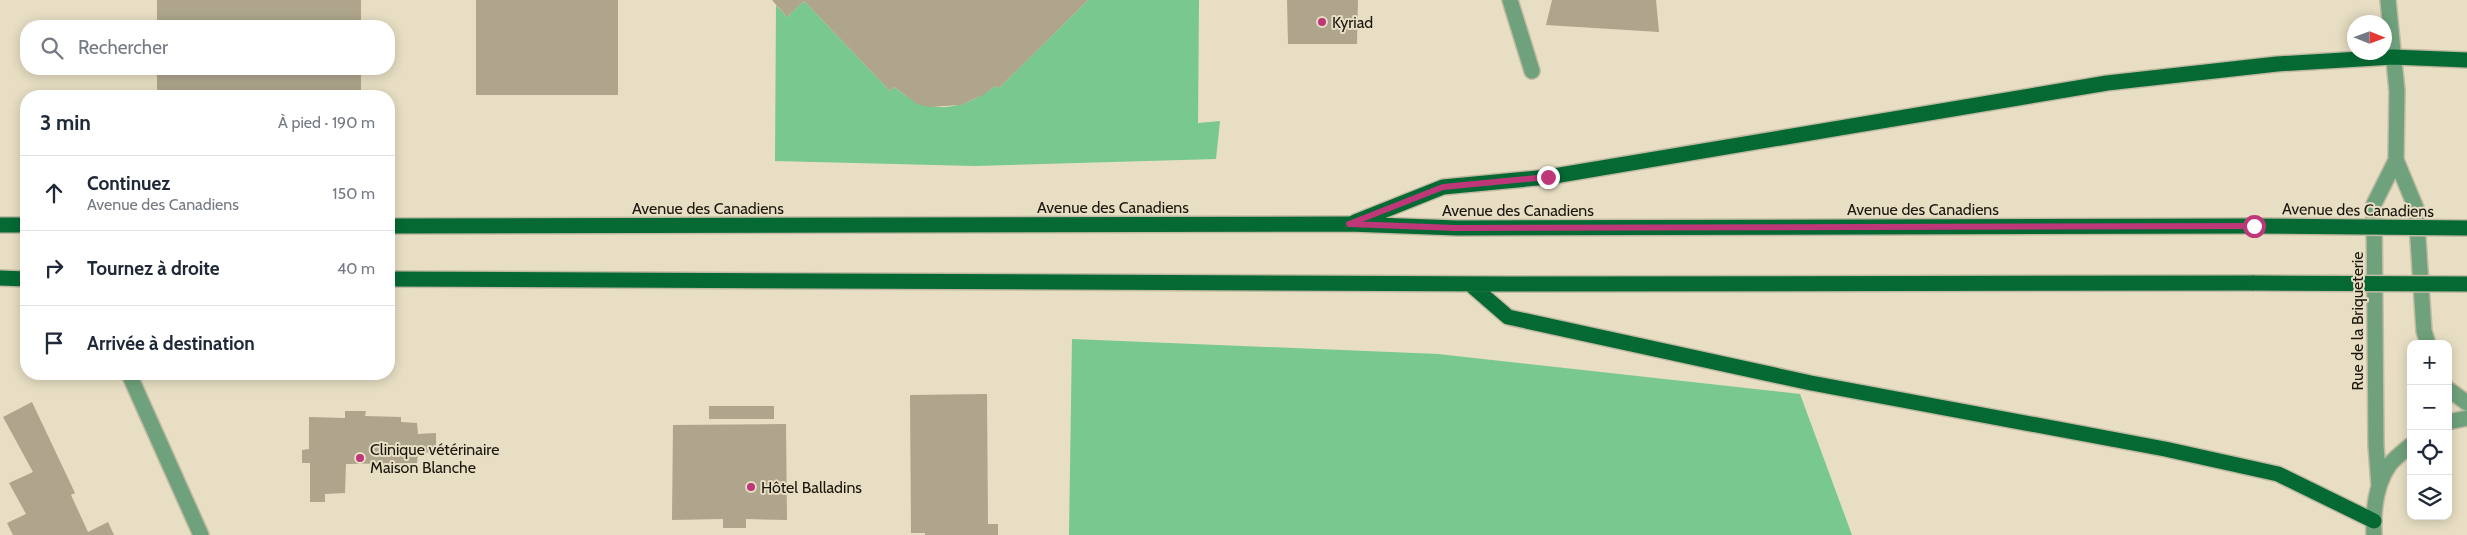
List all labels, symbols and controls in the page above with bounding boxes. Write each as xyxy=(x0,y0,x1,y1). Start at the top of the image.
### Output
place label: Kyriad xyxy=(1332,13,1373,32)
north arrow xyxy=(2347,15,2392,60)
marker: Kyriad xyxy=(1316,16,1328,28)
search box xyxy=(20,20,395,75)
icon: search xyxy=(38,34,66,62)
text: Rechercher xyxy=(78,36,168,59)
text: 3 min xyxy=(40,110,91,135)
text: À pied · 190 m xyxy=(278,113,375,132)
route end xyxy=(1537,166,1560,189)
text: Continuez xyxy=(87,172,170,195)
icon: ahead xyxy=(40,179,68,207)
text: 150 m xyxy=(332,184,375,203)
text: Avenue des Canadiens xyxy=(87,195,239,214)
street label: Avenue des Canadiens xyxy=(1037,198,1189,217)
street label: Avenue des Canadiens xyxy=(632,199,784,218)
street label: Avenue des Canadiens xyxy=(2282,199,2434,221)
street label: Avenue des Canadiens xyxy=(1847,200,1999,219)
street label: Avenue des Canadiens xyxy=(1442,201,1594,220)
route start xyxy=(2243,215,2266,238)
street label: Rue de la Briqueterie xyxy=(2348,252,2367,390)
icon: right xyxy=(40,254,68,282)
text: Tournez à droite xyxy=(87,257,220,280)
text: 40 m xyxy=(337,259,375,278)
icon: arrive xyxy=(40,329,68,357)
text: Arrivée à destination xyxy=(87,332,255,355)
map controls xyxy=(2407,340,2452,520)
button: + xyxy=(2407,340,2452,385)
button: − xyxy=(2407,385,2452,430)
button: locate xyxy=(2407,430,2452,475)
place label: Clinique vétérinaire Maison Blanche xyxy=(370,440,499,477)
marker: Clinique vétérinaire Maison Blanche xyxy=(354,452,366,464)
button: layers xyxy=(2407,475,2452,520)
place label: Hôtel Balladins xyxy=(761,478,862,497)
marker: Hôtel Balladins xyxy=(745,481,757,493)

